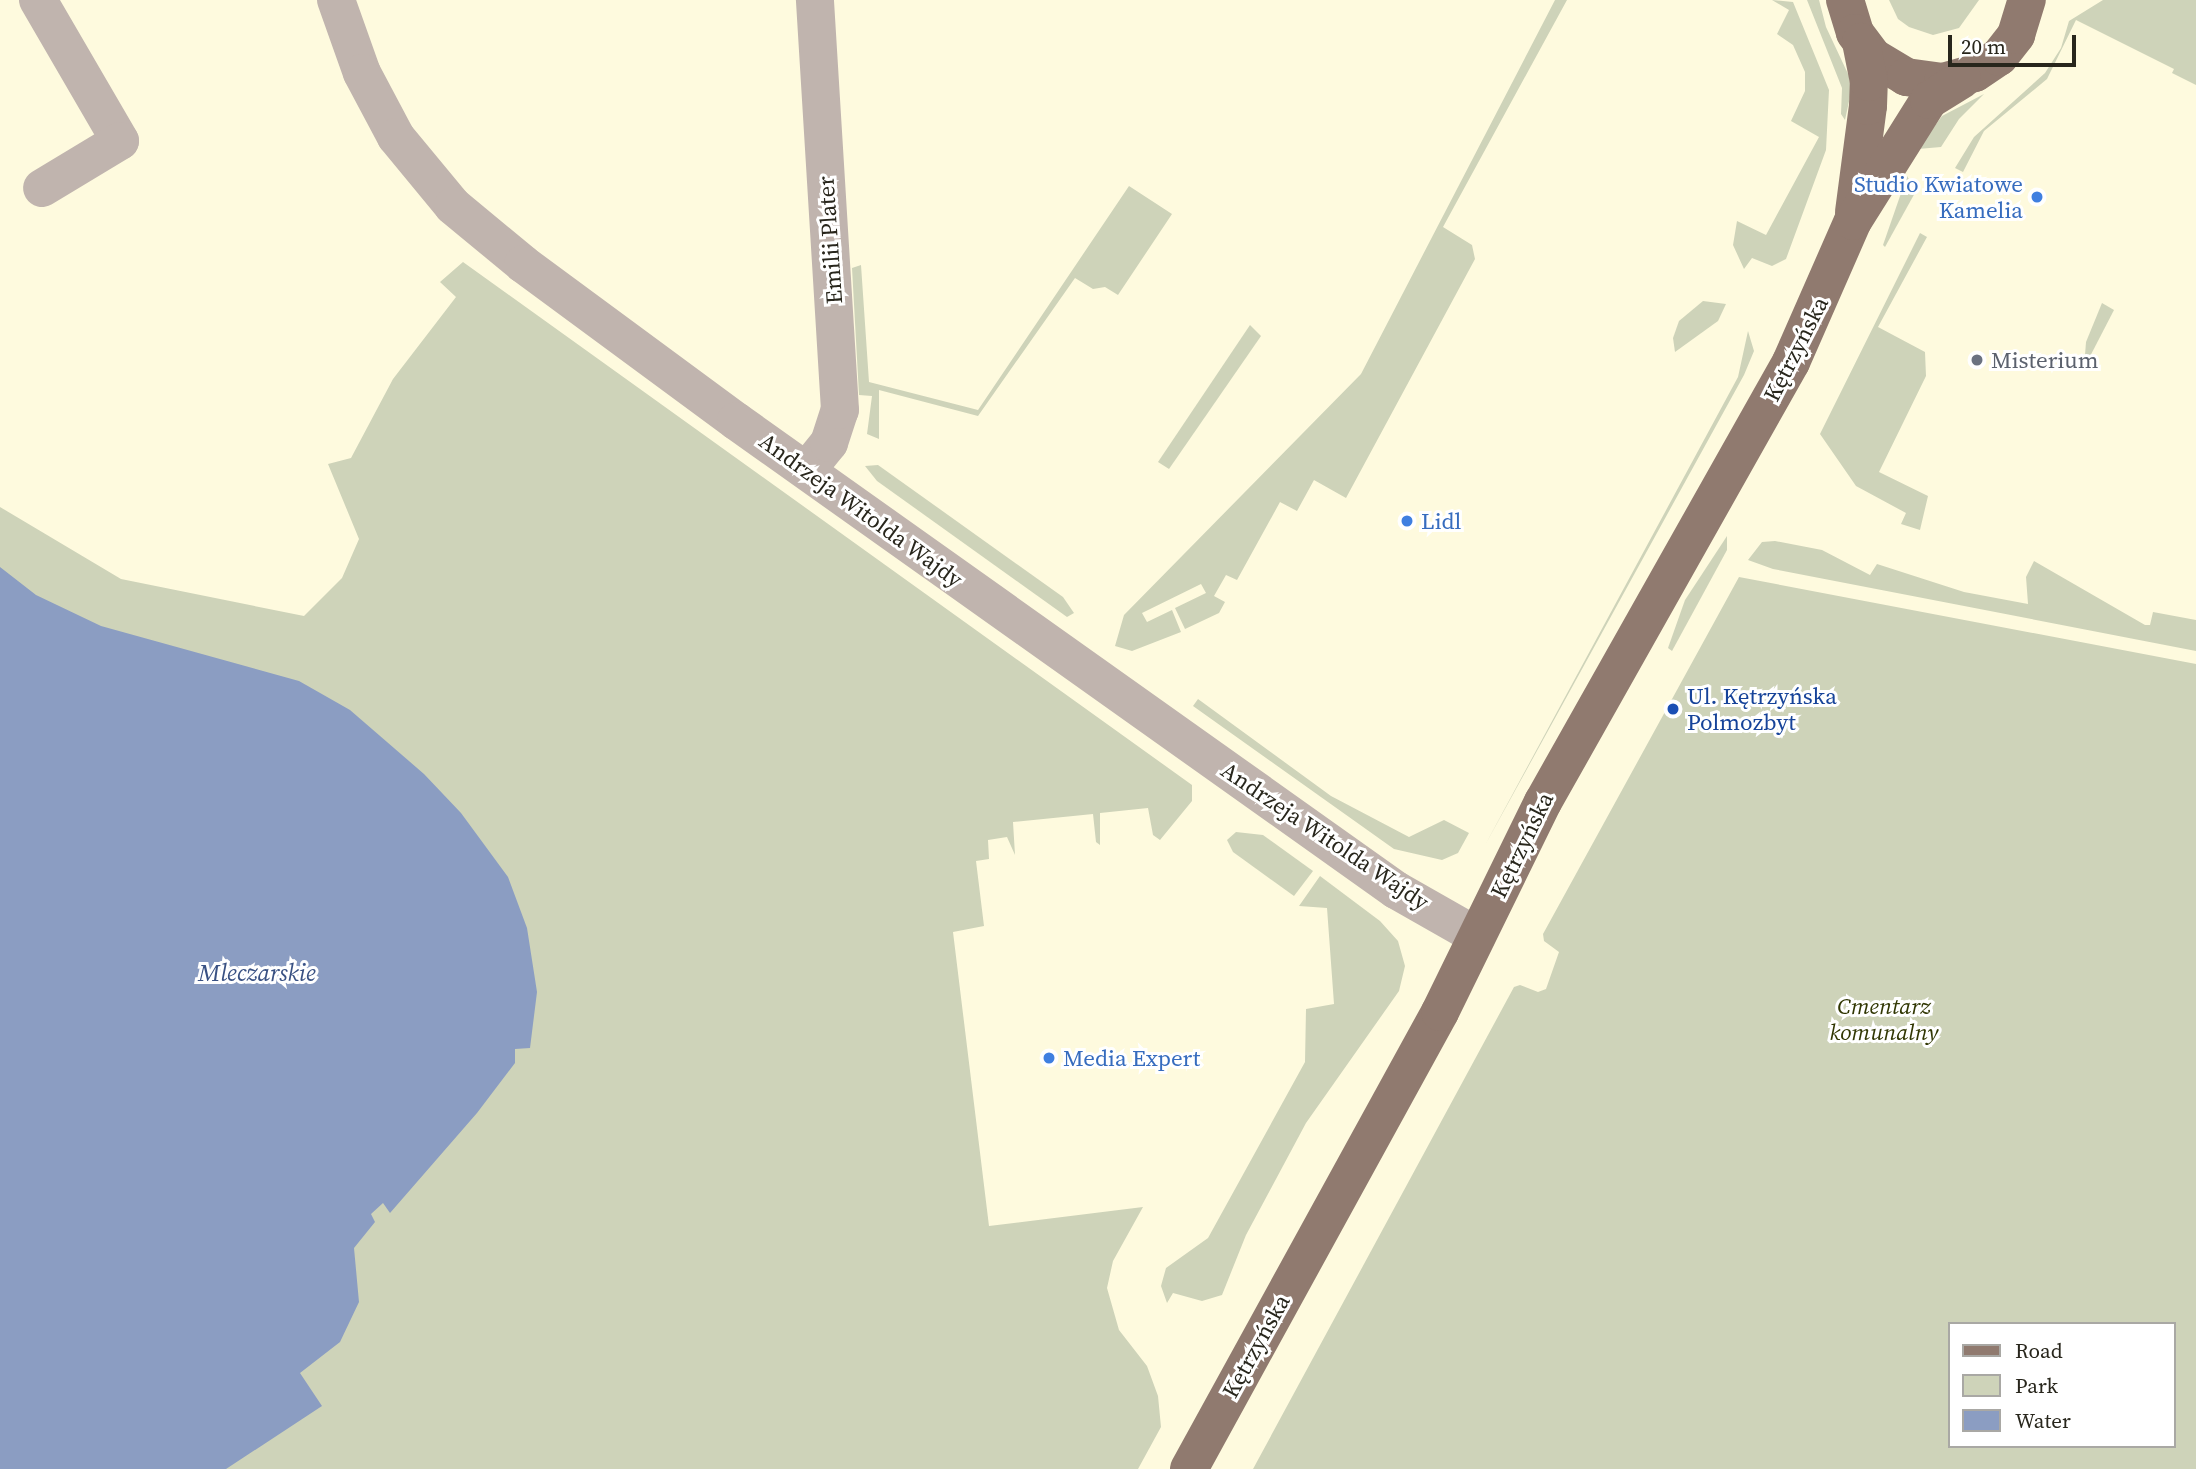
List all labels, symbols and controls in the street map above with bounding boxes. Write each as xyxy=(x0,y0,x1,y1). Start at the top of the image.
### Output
scale bar xyxy=(1951,21,2079,65)
text: 20 m xyxy=(1961,32,2006,61)
place label: Studio Kwiatowe Kamelia xyxy=(1854,170,2023,224)
street label: Emilii Plater xyxy=(812,175,848,305)
marker: Studio Kwiatowe Kamelia xyxy=(2029,189,2045,205)
street label: Kętrzyńska xyxy=(1758,292,1834,406)
place label: Misterium xyxy=(1991,346,2099,374)
marker: Misterium xyxy=(1969,352,1985,368)
street label: Andrzeja Witolda Wajdy xyxy=(753,427,969,593)
place label: Lidl xyxy=(1421,507,1461,535)
marker: Lidl xyxy=(1399,513,1415,529)
place label: Ul. Kętrzyńska Polmozbyt xyxy=(1687,682,1837,736)
marker: Ul. Kętrzyńska Polmozbyt xyxy=(1665,701,1681,717)
street label: Andrzeja Witolda Wajdy xyxy=(1215,756,1435,916)
street label: Kętrzyńska xyxy=(1485,788,1559,902)
water label: Mleczarskie xyxy=(198,959,316,987)
park label: Cmentarz komunalny xyxy=(1830,992,1938,1046)
place label: Media Expert xyxy=(1063,1044,1200,1072)
marker: Media Expert xyxy=(1041,1050,1057,1066)
street label: Kętrzyńska xyxy=(1216,1289,1296,1403)
legend xyxy=(1948,1322,2175,1448)
text: Road xyxy=(2015,1336,2063,1365)
text: Park xyxy=(2015,1371,2058,1400)
text: Water xyxy=(2015,1406,2071,1435)

